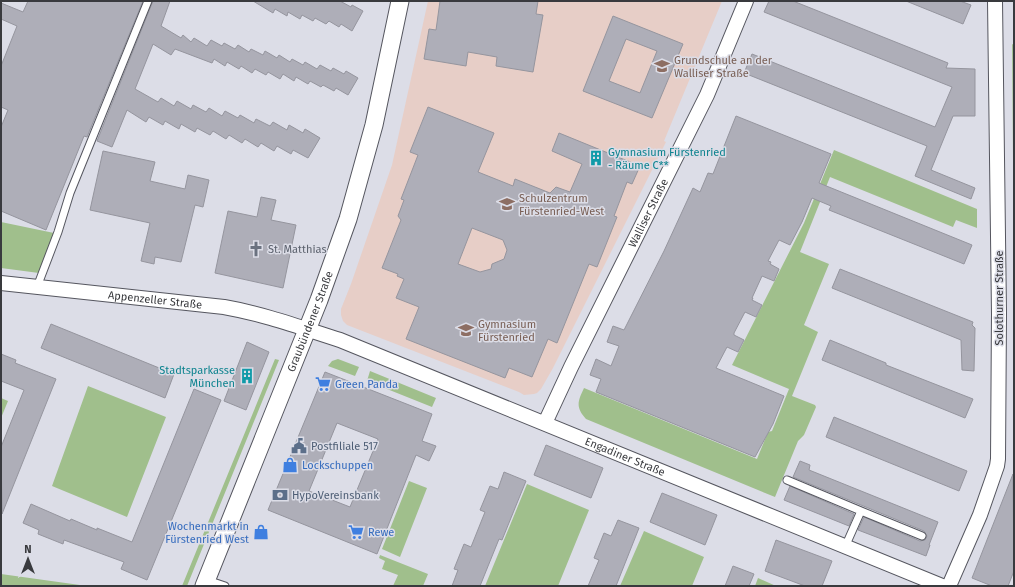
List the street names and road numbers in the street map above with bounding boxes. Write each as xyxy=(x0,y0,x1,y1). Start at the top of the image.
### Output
street label: Walliser Straße xyxy=(626,177,671,250)
street label: Solothurner Straße xyxy=(993,250,1006,346)
street label: Graubündener Straße xyxy=(285,269,336,374)
street label: Appenzeller Straße xyxy=(107,289,203,312)
street label: Engadiner Straße xyxy=(583,435,667,479)

